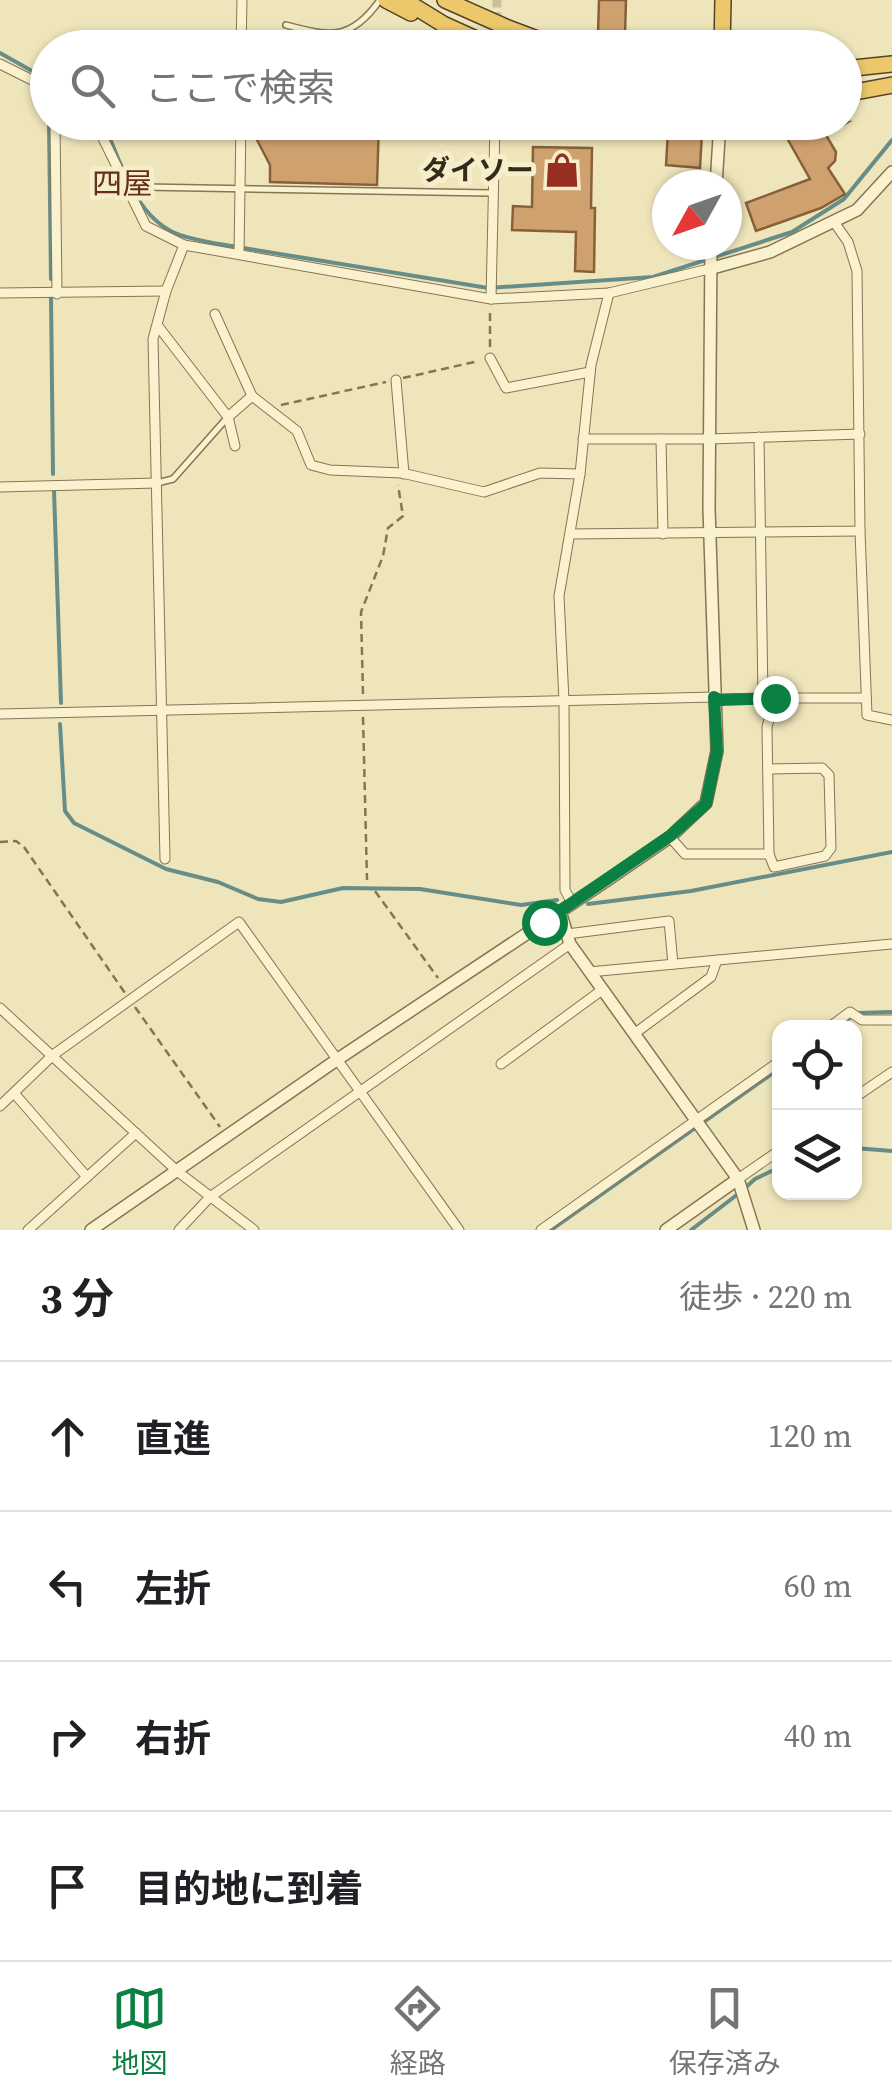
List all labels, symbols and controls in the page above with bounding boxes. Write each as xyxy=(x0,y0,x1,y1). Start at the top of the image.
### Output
search box xyxy=(30,30,862,140)
icon: search xyxy=(65,58,120,113)
text: ここで検索 xyxy=(145,62,335,114)
place label: ダイソー xyxy=(422,151,534,189)
shop icon: ダイソー xyxy=(543,151,581,189)
district label: 四屋 xyxy=(92,163,152,204)
north arrow xyxy=(652,170,742,260)
route end xyxy=(753,676,799,722)
route start xyxy=(522,900,568,946)
map controls xyxy=(772,1020,862,1200)
button: locate xyxy=(772,1020,862,1110)
button: layers xyxy=(772,1110,862,1200)
text: 3 分 xyxy=(40,1269,114,1327)
text: 徒歩 · 220 m xyxy=(679,1275,852,1319)
icon: ahead xyxy=(40,1409,95,1464)
text: 直進 xyxy=(135,1413,211,1465)
text: 120 m xyxy=(768,1414,852,1458)
icon: left xyxy=(40,1559,95,1614)
text: 左折 xyxy=(135,1563,211,1615)
text: 60 m xyxy=(784,1564,852,1608)
icon: right xyxy=(40,1709,95,1764)
text: 右折 xyxy=(135,1713,211,1765)
text: 40 m xyxy=(784,1714,852,1758)
icon: arrive xyxy=(40,1859,95,1914)
text: 目的地に到着 xyxy=(135,1863,363,1915)
tab: 地図 xyxy=(111,1981,167,2082)
tab: 経路 xyxy=(390,1981,446,2082)
tab: 保存済み xyxy=(669,1981,781,2082)

